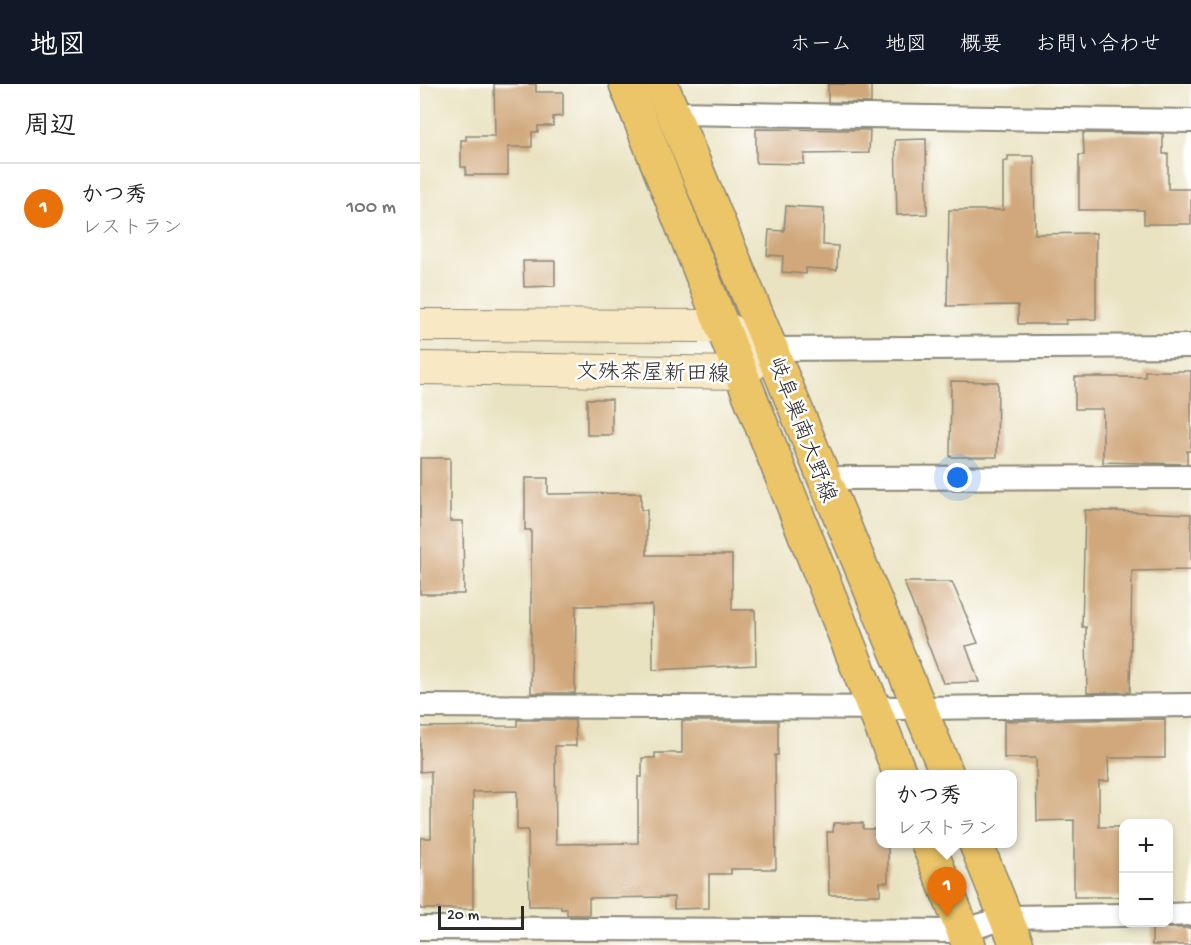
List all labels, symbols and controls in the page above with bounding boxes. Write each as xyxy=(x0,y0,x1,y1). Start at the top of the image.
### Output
text: 地図 xyxy=(30,31,86,64)
text: ホーム xyxy=(790,34,852,59)
text: 地図 xyxy=(885,34,927,59)
text: 概要 xyxy=(960,34,1002,59)
text: お問い合わせ xyxy=(1035,34,1161,59)
text: 周辺 xyxy=(24,113,76,144)
text: かつ秀 xyxy=(81,184,147,210)
text: 1 xyxy=(39,197,48,220)
text: 100 m xyxy=(346,197,396,220)
text: レストラン xyxy=(81,218,183,241)
street label: 岐阜巣南大野線 xyxy=(761,354,841,507)
street label: 文殊茶屋新田線 xyxy=(576,360,730,389)
your location xyxy=(943,463,972,492)
popup xyxy=(876,770,1017,848)
text: かつ秀 xyxy=(896,785,962,811)
text: レストラン xyxy=(896,819,997,842)
map controls xyxy=(1119,819,1173,927)
button: + xyxy=(1119,819,1173,873)
pin: 1 xyxy=(928,868,966,917)
button: − xyxy=(1119,873,1173,927)
scale bar xyxy=(438,903,524,930)
text: 20 m xyxy=(447,907,479,926)

